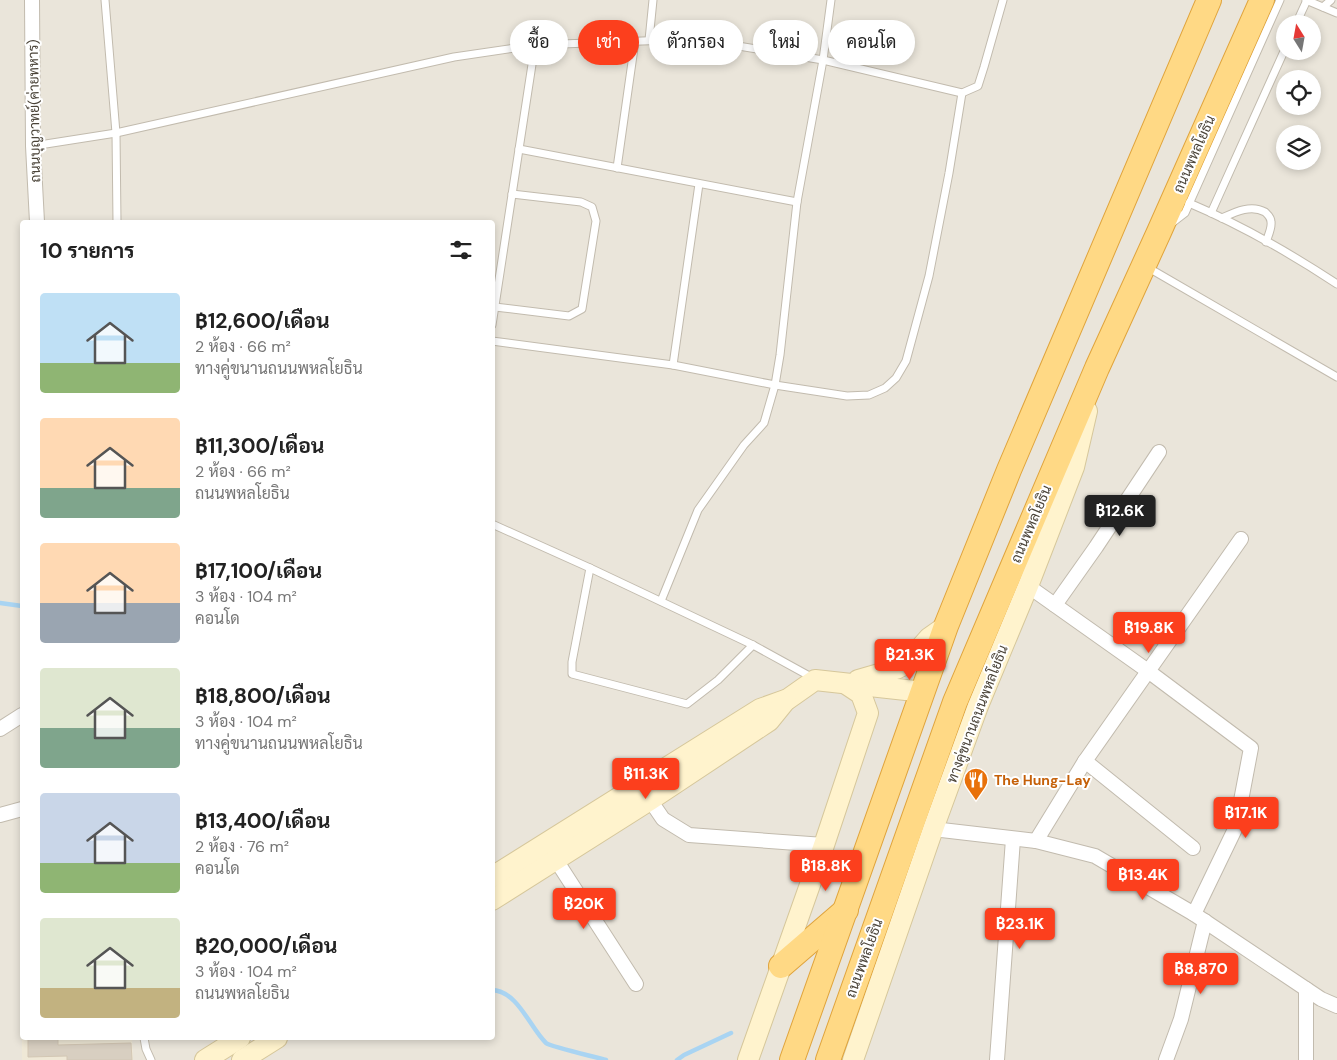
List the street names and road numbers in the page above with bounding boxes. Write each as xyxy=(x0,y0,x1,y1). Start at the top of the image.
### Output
street label: ถนนบุญวาทย์(ค่ายทหาร) xyxy=(24,39,45,183)
street label: ถนนพหลโยธิน xyxy=(1169,112,1219,196)
street label: ถนนพหลโยธิน xyxy=(1007,482,1056,566)
street label: ทางคู่ขนานถนนพหลโยธิน xyxy=(942,642,1013,786)
street label: ถนนพหลโยธิน xyxy=(841,916,887,1000)

